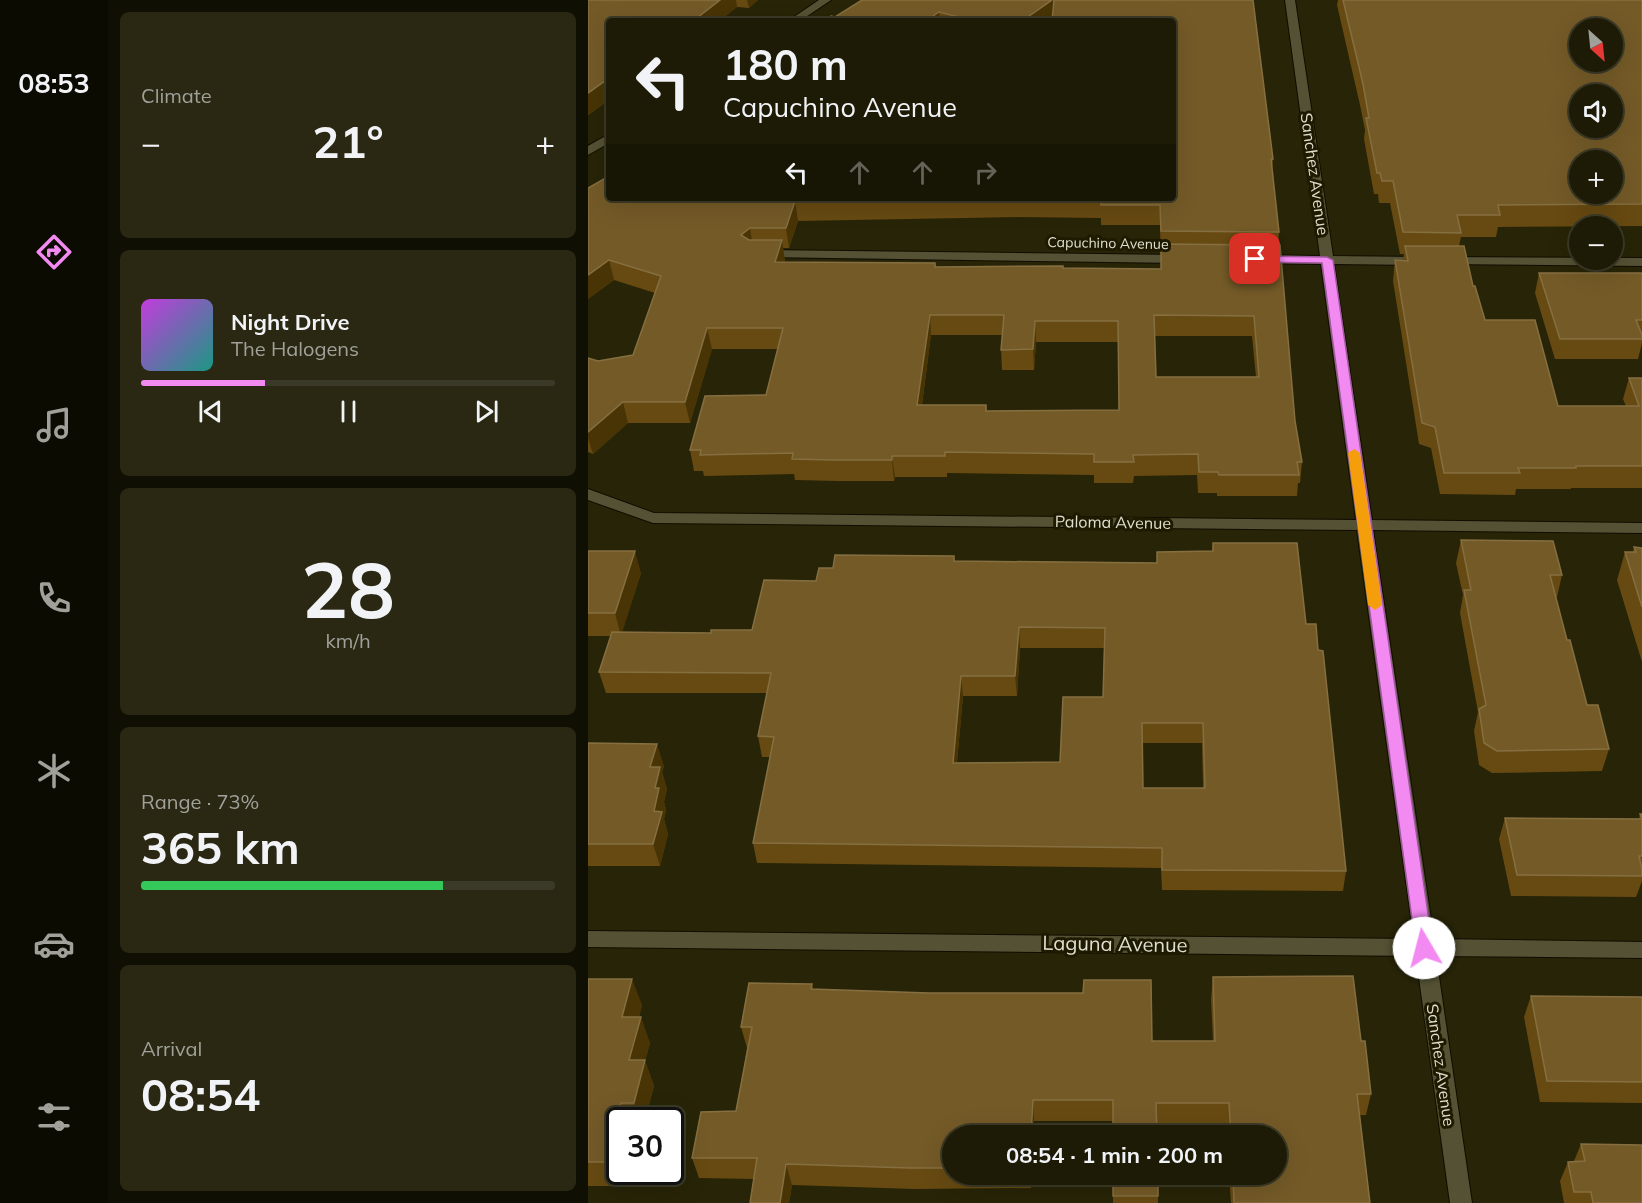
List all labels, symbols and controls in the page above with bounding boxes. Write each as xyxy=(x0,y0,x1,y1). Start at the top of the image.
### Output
north arrow xyxy=(1569,18,1623,72)
map controls xyxy=(1569,18,1623,270)
text: 180 m xyxy=(723,38,848,91)
icon: left xyxy=(624,42,702,120)
text: 08:53 xyxy=(18,66,90,100)
text: Climate xyxy=(141,83,212,108)
button: sound xyxy=(1569,84,1623,138)
text: Capuchino Avenue xyxy=(723,90,957,124)
street label: Sanchez Avenue xyxy=(1297,112,1333,236)
text: 21° xyxy=(312,113,384,169)
text: − xyxy=(141,122,161,163)
text: + xyxy=(535,122,555,163)
button: + xyxy=(1569,150,1623,204)
icon: left xyxy=(780,156,813,189)
icon: ahead xyxy=(843,156,876,189)
icon: ahead xyxy=(906,156,939,189)
icon: right xyxy=(969,156,1002,189)
button: − xyxy=(1569,216,1623,270)
icon: directions xyxy=(33,231,75,273)
street label: Capuchino Avenue xyxy=(1047,233,1169,253)
pin xyxy=(1229,233,1280,284)
icon: arrive xyxy=(1238,242,1271,275)
text: Night Drive xyxy=(231,308,350,336)
text: The Halogens xyxy=(231,336,359,361)
icon: previous xyxy=(194,395,227,428)
icon: pause xyxy=(332,395,365,428)
icon: next xyxy=(470,395,503,428)
icon: music xyxy=(33,404,75,446)
street label: Paloma Avenue xyxy=(1055,511,1171,533)
text: 28 xyxy=(301,540,395,638)
icon: phone xyxy=(33,577,75,619)
text: km/h xyxy=(325,628,371,653)
icon: climate xyxy=(33,750,75,792)
text: Range · 73% xyxy=(141,789,259,814)
text: 365 km xyxy=(141,819,300,875)
position arrow xyxy=(1392,916,1456,980)
icon: car xyxy=(33,923,75,965)
street label: Laguna Avenue xyxy=(1042,930,1188,957)
street label: Sanchez Avenue xyxy=(1423,1003,1459,1127)
text: Arrival xyxy=(141,1036,202,1061)
text: 08:54 xyxy=(141,1066,260,1122)
icon: filters xyxy=(33,1096,75,1138)
speed limit sign: 30 xyxy=(606,1107,684,1185)
text: 08:54 · 1 min · 200 m xyxy=(1006,1141,1223,1169)

